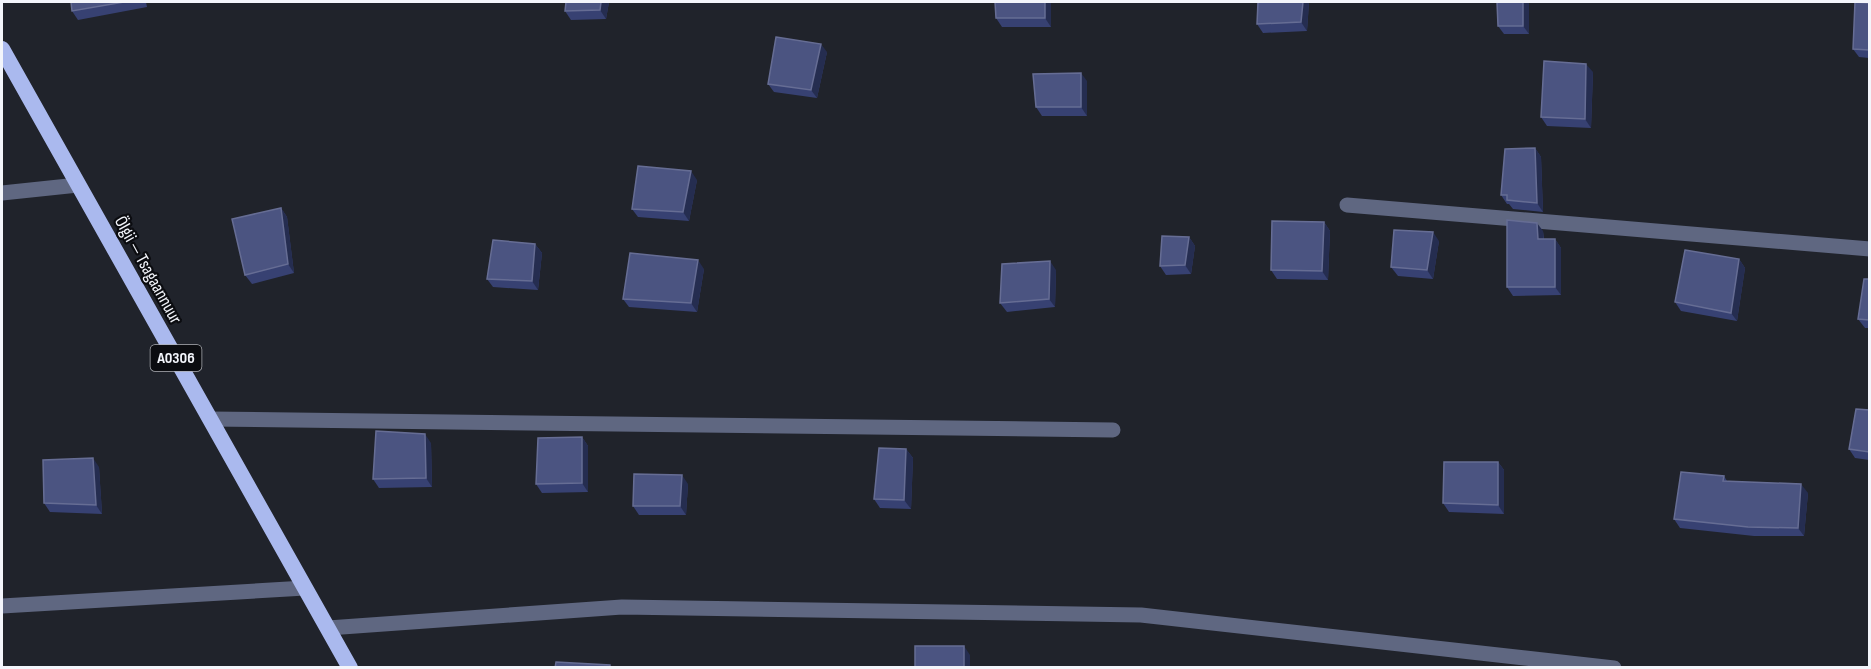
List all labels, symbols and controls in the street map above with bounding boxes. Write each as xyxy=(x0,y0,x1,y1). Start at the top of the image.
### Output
street label: Ölgii — Tsagaannuur xyxy=(110,213,186,327)
road number: A0306 xyxy=(150,345,201,371)

